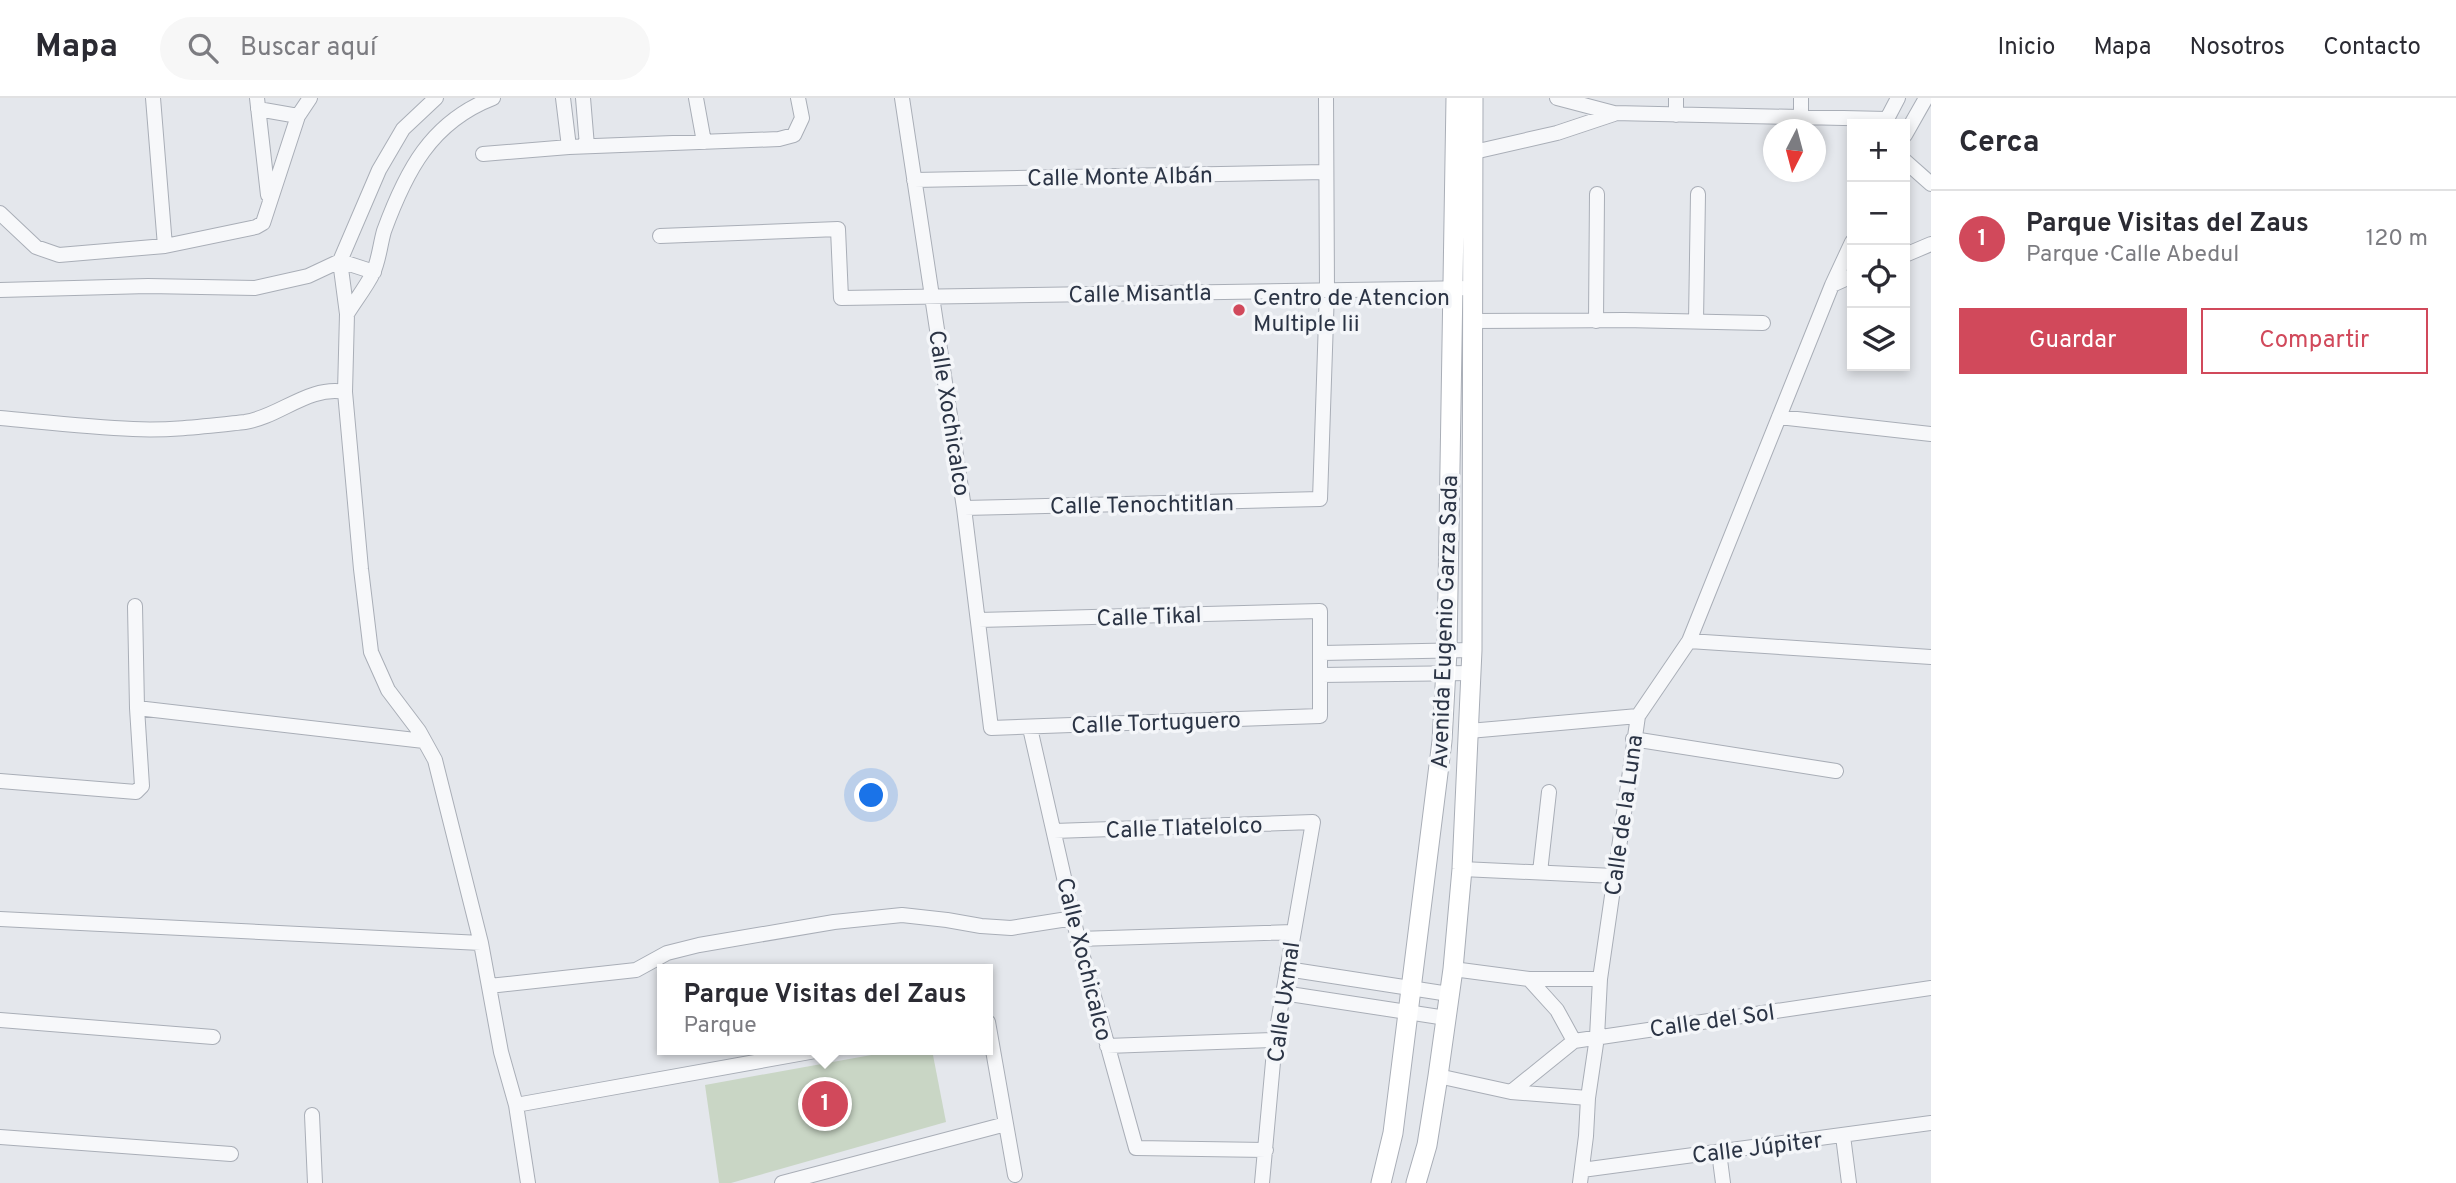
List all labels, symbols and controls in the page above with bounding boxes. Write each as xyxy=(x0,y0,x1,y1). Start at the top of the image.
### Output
search box xyxy=(160,17,650,80)
text: Mapa xyxy=(35,27,118,69)
icon: search xyxy=(184,29,222,67)
text: Buscar aquí xyxy=(240,32,377,65)
text: Inicio xyxy=(1998,33,2055,63)
text: Mapa xyxy=(2093,33,2152,63)
text: Nosotros xyxy=(2190,33,2285,63)
text: Contacto xyxy=(2323,33,2421,63)
north arrow xyxy=(1763,119,1826,182)
map controls xyxy=(1847,119,1910,371)
button: + xyxy=(1847,119,1910,182)
text: Cerca xyxy=(1959,125,2039,162)
street label: Calle Monte Albán xyxy=(1027,162,1213,195)
button: − xyxy=(1847,182,1910,245)
text: Parque Visitas del Zaus xyxy=(2026,208,2309,241)
text: 1 xyxy=(1977,225,1987,254)
text: 120 m xyxy=(2366,225,2428,254)
text: Parque · Calle Abedul xyxy=(2026,241,2239,270)
button: locate xyxy=(1847,245,1910,308)
street label: Calle Misantla xyxy=(1068,280,1212,311)
place label: Centro de Atencion Multiple Iii xyxy=(1253,285,1450,340)
marker: Centro de Atencion Multiple Iii xyxy=(1231,302,1247,318)
button: layers xyxy=(1847,308,1910,371)
button: Guardar xyxy=(1959,308,2187,374)
button: Compartir xyxy=(2201,308,2428,374)
street label: Calle Xochicalco xyxy=(920,328,975,498)
street label: Avenida Eugenio Garza Sada xyxy=(1427,475,1466,770)
street label: Calle Tenochtitlan xyxy=(1050,490,1234,523)
street label: Calle Tikal xyxy=(1096,602,1202,635)
street label: Calle Tortuguero xyxy=(1071,707,1241,742)
street label: Calle de la Luna xyxy=(1600,733,1651,898)
your location xyxy=(854,778,888,812)
street label: Calle Tlatelolco xyxy=(1105,812,1263,847)
street label: Calle Xochicalco xyxy=(1048,875,1117,1044)
street label: Calle Uxmal xyxy=(1263,940,1308,1065)
popup xyxy=(657,964,993,1055)
text: Parque Visitas del Zaus xyxy=(684,979,966,1012)
street label: Calle del Sol xyxy=(1648,999,1777,1046)
text: Parque xyxy=(684,1012,757,1041)
pin: 1 xyxy=(802,1078,848,1130)
street label: Calle Júpiter xyxy=(1690,1127,1824,1172)

